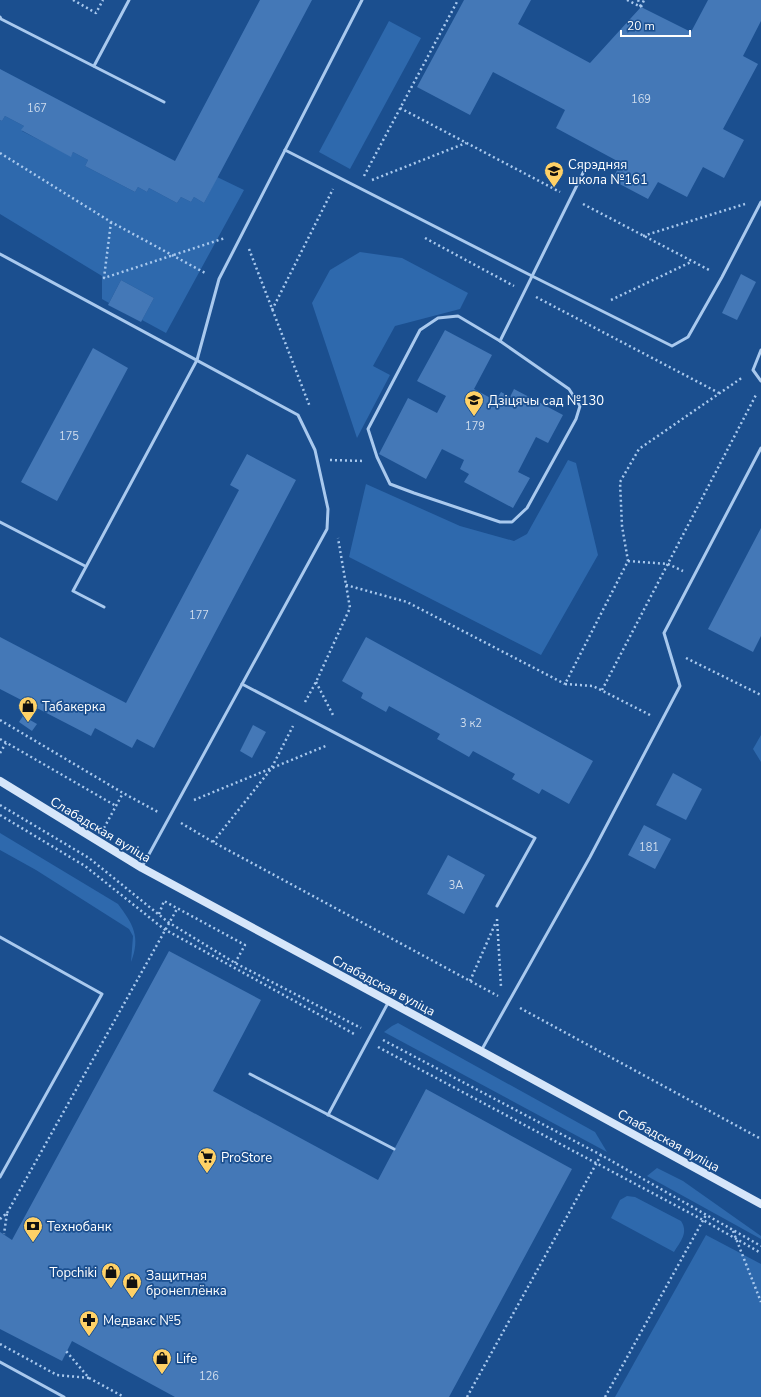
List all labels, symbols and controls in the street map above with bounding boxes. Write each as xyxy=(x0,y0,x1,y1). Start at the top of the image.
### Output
scale bar xyxy=(621,12,690,38)
text: 20 m xyxy=(627,18,655,34)
house number: 169 xyxy=(631,92,651,107)
house number: 167 xyxy=(27,101,47,116)
place label: Сярэдняя школа №161 xyxy=(568,156,648,189)
school or university icon: Сярэдняя школа №161 xyxy=(543,160,565,188)
school or university icon: Дзіцячы сад №130 xyxy=(463,389,485,417)
place label: Дзіцячы сад №130 xyxy=(488,392,604,410)
house number: 179 xyxy=(465,419,485,434)
house number: 175 xyxy=(59,429,79,444)
house number: 177 xyxy=(189,608,209,623)
shop icon: Табакерка xyxy=(17,695,39,723)
place label: Табакерка xyxy=(42,698,106,716)
house number: 3 к2 xyxy=(460,716,482,731)
street label: Слабадская вуліца xyxy=(47,793,154,867)
house number: 181 xyxy=(639,840,659,855)
house number: 3А xyxy=(449,878,463,893)
street label: Слабадская вуліца xyxy=(329,951,438,1021)
street label: Слабадская вуліца xyxy=(614,1105,723,1177)
supermarket icon: ProStore xyxy=(196,1146,218,1174)
place label: ProStore xyxy=(221,1149,272,1167)
bank icon: Технобанк xyxy=(22,1215,44,1243)
place label: Технобанк xyxy=(47,1218,112,1236)
shop icon: Topchiki xyxy=(100,1261,122,1289)
place label: Topchiki xyxy=(49,1264,97,1282)
place label: Защитная бронеплёнка xyxy=(146,1267,227,1300)
shop icon: Защитная бронеплёнка xyxy=(121,1271,143,1299)
pharmacy icon: Медвакс №5 xyxy=(78,1309,100,1337)
place label: Медвакс №5 xyxy=(103,1312,181,1330)
shop icon: Life xyxy=(151,1347,173,1375)
place label: Life xyxy=(176,1350,197,1368)
house number: 126 xyxy=(199,1369,219,1384)

